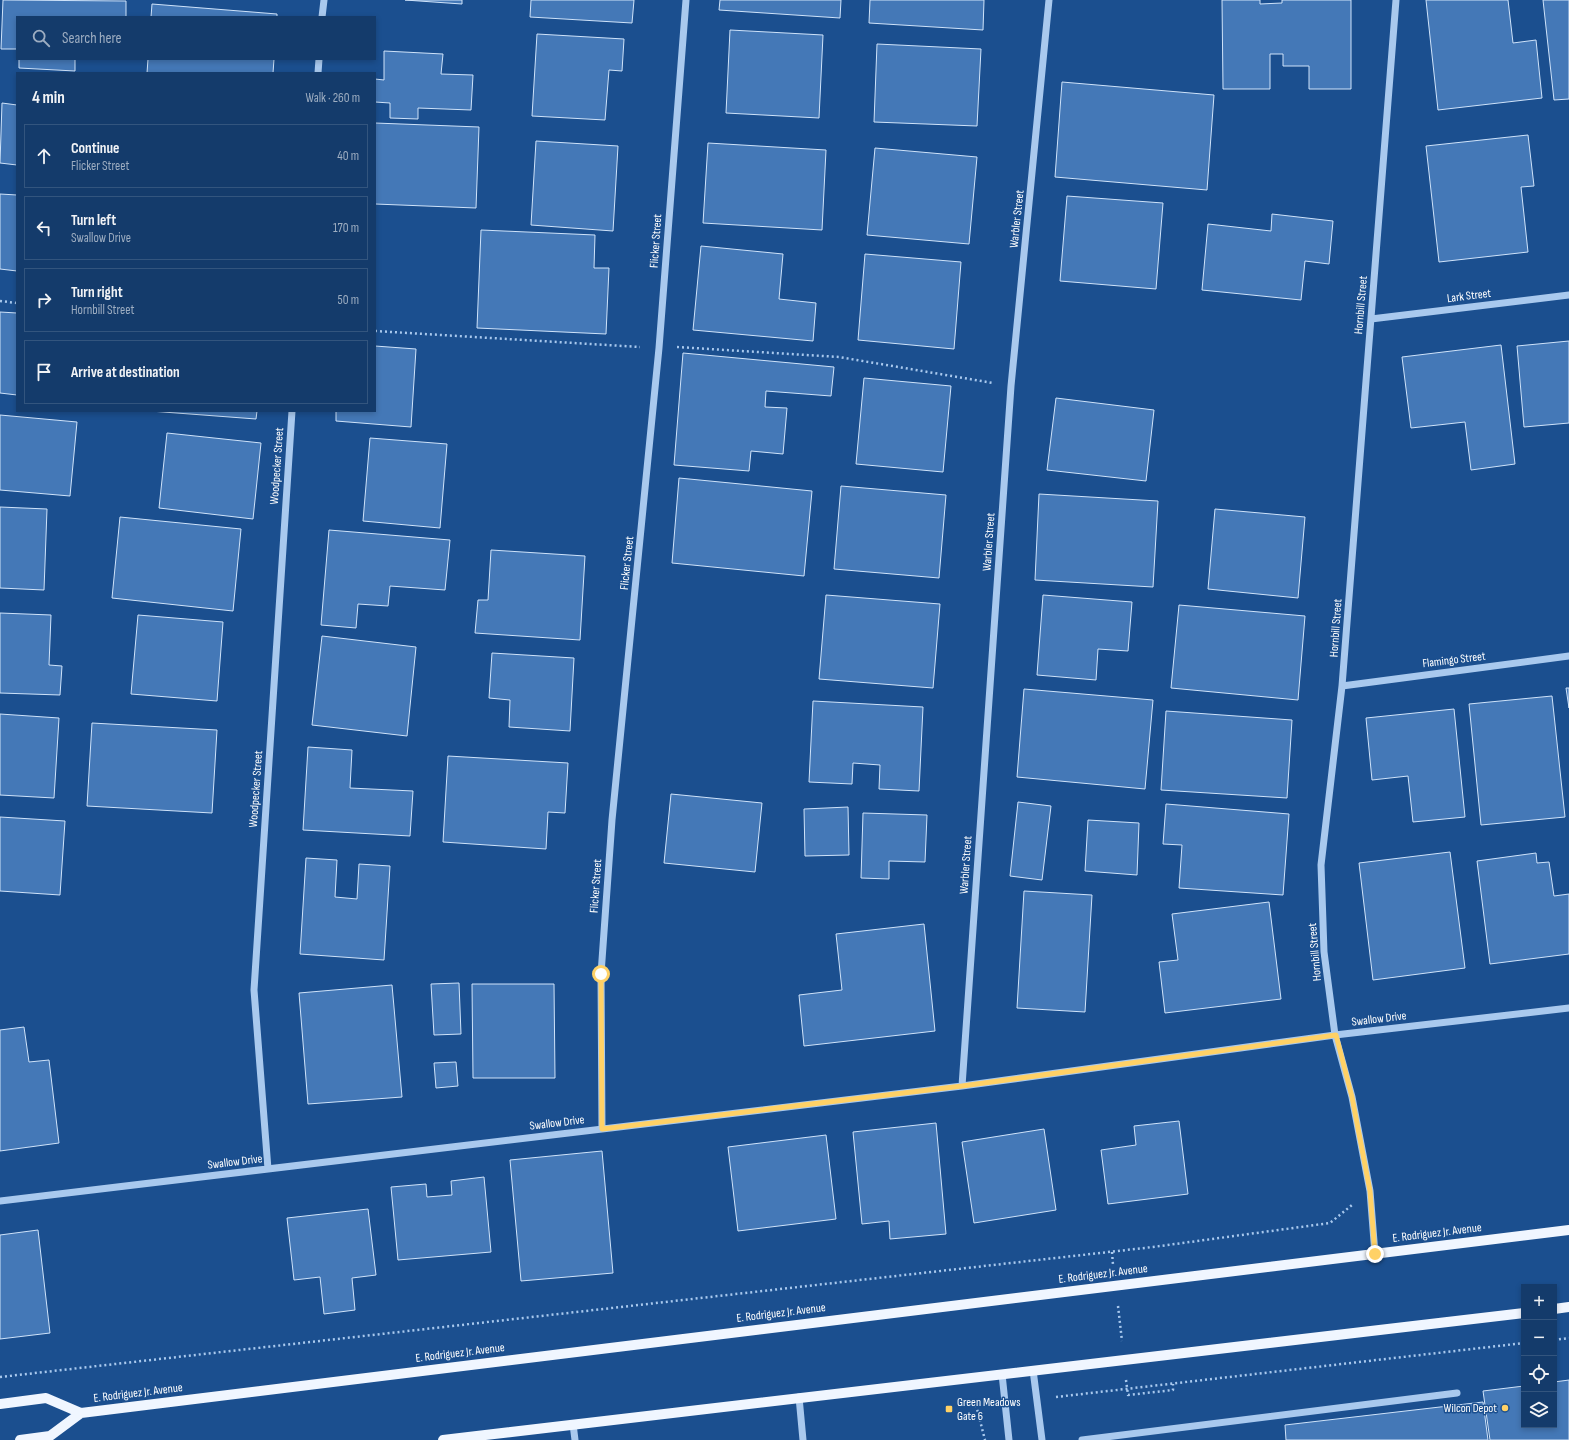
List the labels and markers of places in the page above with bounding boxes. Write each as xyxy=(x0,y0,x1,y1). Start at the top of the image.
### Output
place label: Green Meadows Gate 6 xyxy=(957,1395,1021,1424)
place label: Wilcon Depot xyxy=(1444,1401,1497,1416)
marker: Wilcon Depot xyxy=(1500,1403,1510,1413)
marker: Green Meadows Gate 6 xyxy=(944,1404,954,1414)

